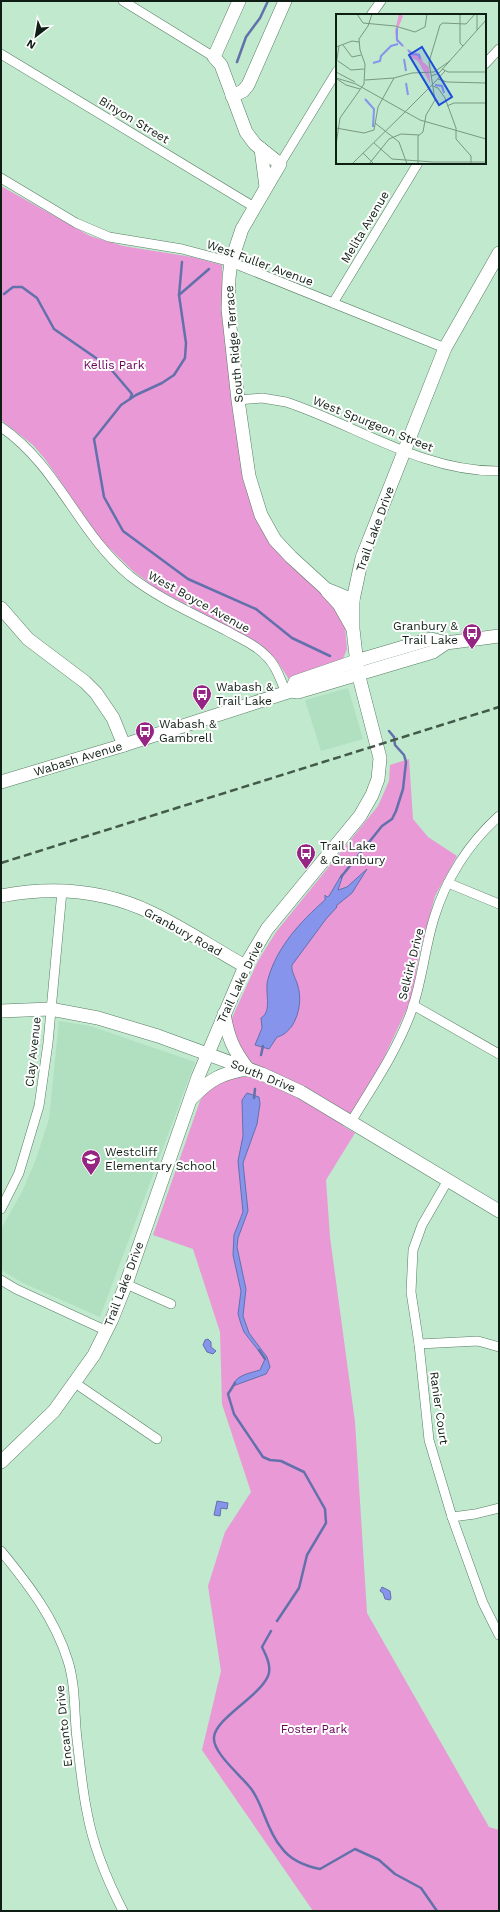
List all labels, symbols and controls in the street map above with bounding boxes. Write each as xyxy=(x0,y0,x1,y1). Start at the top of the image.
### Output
inset map xyxy=(336,14,486,164)
north arrow xyxy=(16,16,56,56)
text: N xyxy=(24,36,38,52)
street label: Binyon Street xyxy=(96,94,172,146)
street label: Melita Avenue xyxy=(338,188,392,266)
street label: West Fuller Avenue xyxy=(205,237,315,289)
street label: South Ridge Terrace xyxy=(222,285,246,403)
park label: Kellis Park xyxy=(83,358,145,372)
street label: West Spurgeon Street xyxy=(311,393,435,455)
street label: Trail Lake Drive xyxy=(353,484,397,574)
street label: West Boyce Avenue xyxy=(146,568,252,636)
place label: Granbury & Trail Lake xyxy=(393,619,459,647)
bus stop icon: Granbury & Trail Lake xyxy=(461,622,483,650)
place label: Wabash & Trail Lake xyxy=(216,680,274,708)
bus stop icon: Wabash & Trail Lake xyxy=(191,683,213,711)
place label: Wabash & Gambrell xyxy=(159,717,217,745)
bus stop icon: Wabash & Gambrell xyxy=(134,720,156,748)
street label: Wabash Avenue xyxy=(32,739,124,779)
place label: Trail Lake & Granbury xyxy=(320,839,386,867)
bus stop icon: Trail Lake & Granbury xyxy=(295,842,317,870)
street label: Granbury Road xyxy=(142,905,224,959)
street label: Selkirk Drive xyxy=(395,927,427,1001)
street label: Trail Lake Drive xyxy=(214,938,266,1025)
street label: Clay Avenue xyxy=(22,1016,44,1088)
street label: South Drive xyxy=(229,1057,298,1095)
place label: Westcliff Elementary School xyxy=(105,1145,216,1173)
school or university icon: Westcliff Elementary School xyxy=(80,1148,102,1176)
street label: Trail Lake Drive xyxy=(101,1239,147,1328)
street label: Ranier Court xyxy=(427,1371,451,1445)
street label: Encanto Drive xyxy=(53,1684,75,1768)
park label: Foster Park xyxy=(281,1722,348,1736)

